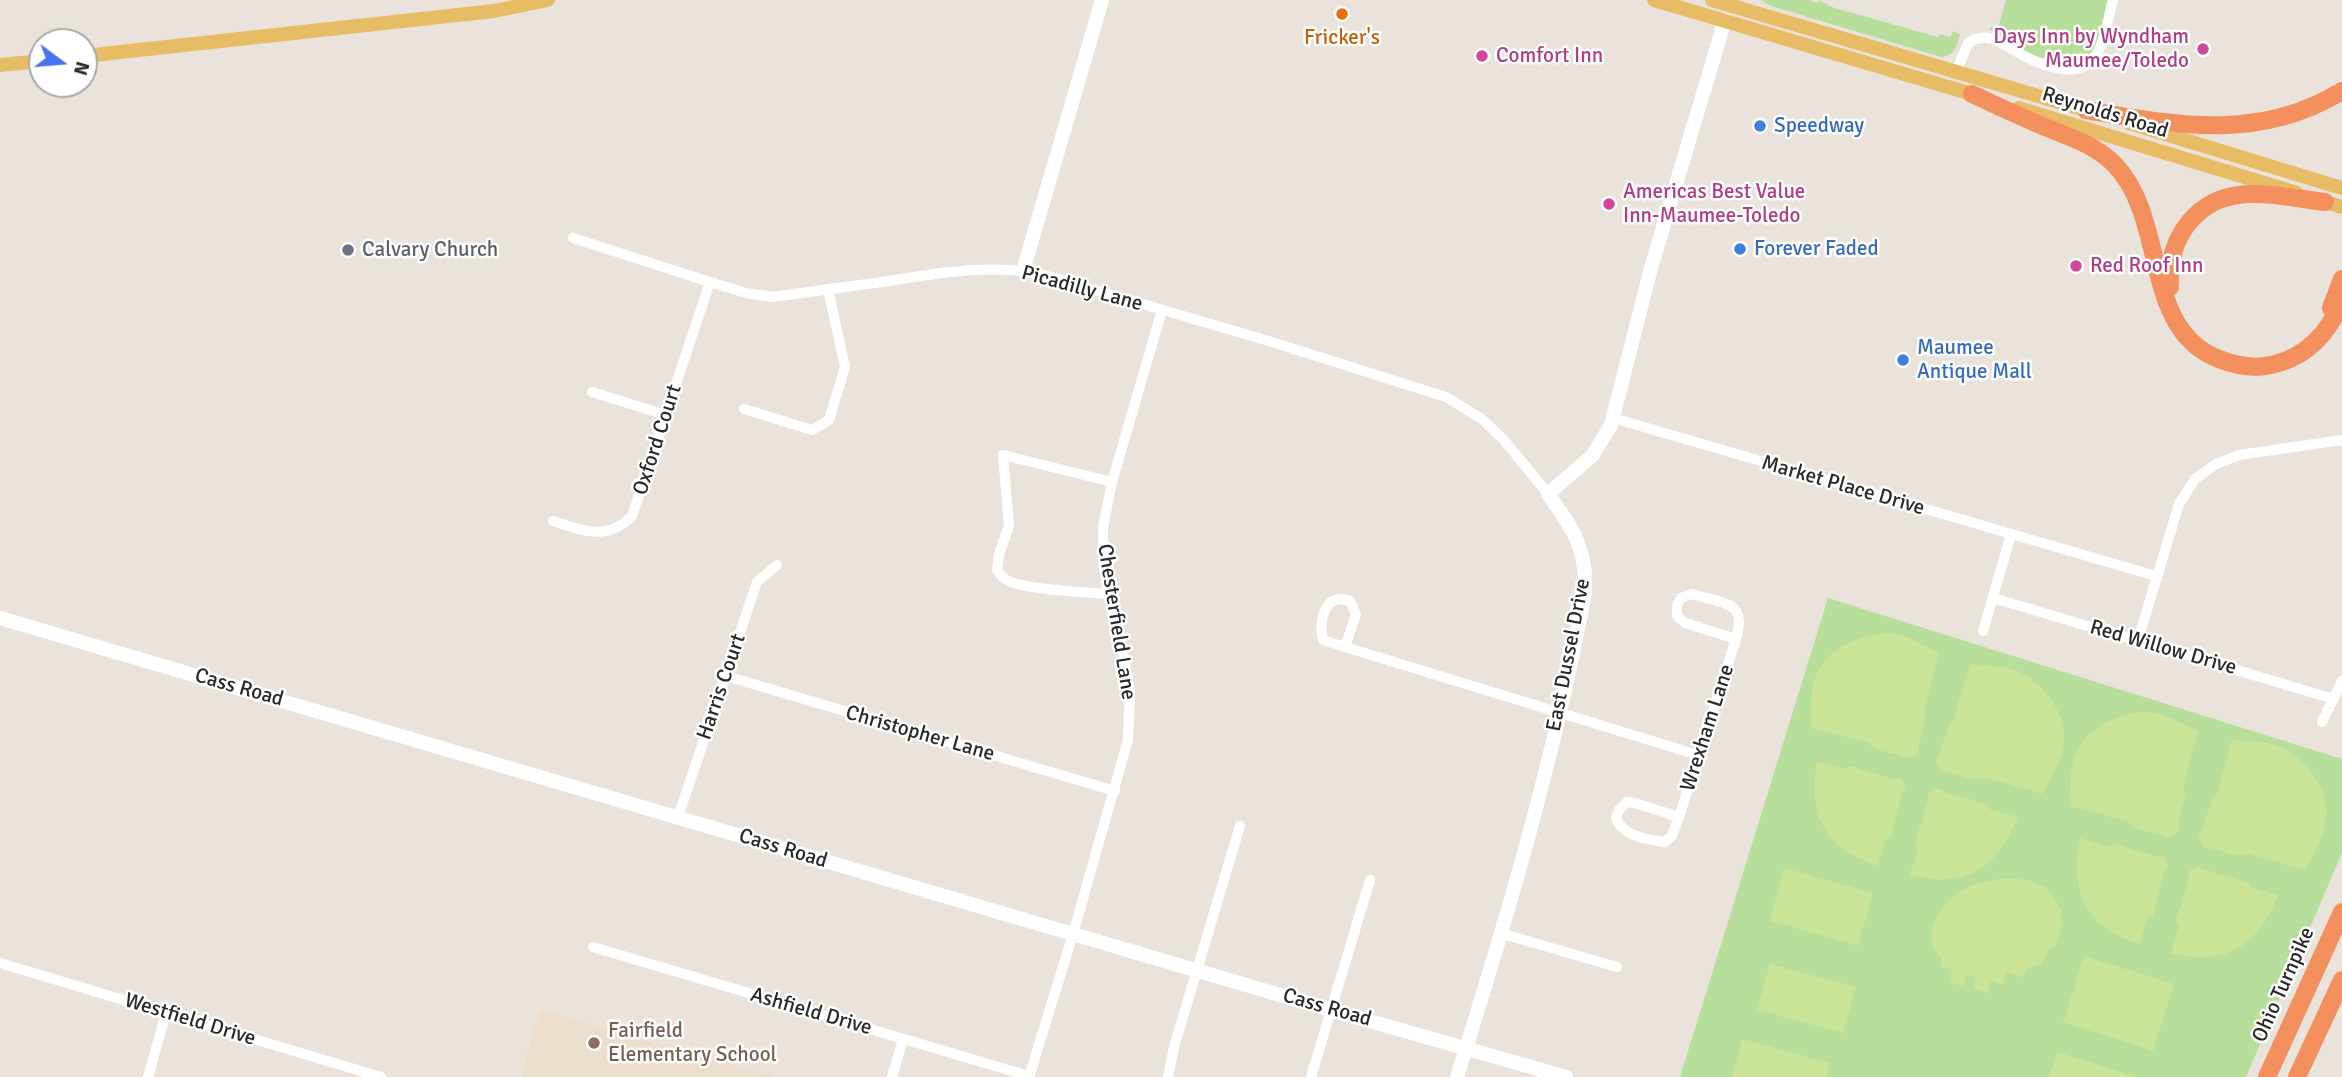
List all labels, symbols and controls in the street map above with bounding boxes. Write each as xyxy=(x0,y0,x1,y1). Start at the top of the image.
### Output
marker: Fricker's xyxy=(1334,6,1350,22)
place label: Days Inn by Wyndham Maumee/Toledo xyxy=(1993,24,2189,74)
place label: Fricker's xyxy=(1304,25,1380,51)
north arrow xyxy=(28,28,98,98)
marker: Days Inn by Wyndham Maumee/Toledo xyxy=(2195,41,2211,57)
place label: Comfort Inn xyxy=(1496,43,1603,69)
marker: Comfort Inn xyxy=(1474,48,1490,64)
text: N xyxy=(68,59,95,78)
street label: Reynolds Road xyxy=(2039,82,2171,144)
place label: Speedway xyxy=(1774,113,1864,139)
marker: Speedway xyxy=(1752,118,1768,134)
place label: Americas Best Value Inn-Maumee-Toledo xyxy=(1623,179,1805,229)
marker: Americas Best Value Inn-Maumee-Toledo xyxy=(1601,196,1617,212)
place label: Forever Faded xyxy=(1754,236,1879,262)
place label: Calvary Church xyxy=(362,237,498,263)
marker: Forever Faded xyxy=(1732,241,1748,257)
marker: Calvary Church xyxy=(340,242,356,258)
place label: Red Roof Inn xyxy=(2090,253,2203,279)
marker: Red Roof Inn xyxy=(2068,258,2084,274)
street label: Picadilly Lane xyxy=(1019,261,1145,317)
place label: Maumee Antique Mall xyxy=(1917,335,2032,385)
marker: Maumee Antique Mall xyxy=(1895,352,1911,368)
street label: Oxford Court xyxy=(628,381,688,499)
street label: Market Place Drive xyxy=(1759,451,1927,521)
street label: Chesterfield Lane xyxy=(1091,542,1141,702)
street label: East Dussel Drive xyxy=(1542,576,1596,734)
street label: Red Willow Drive xyxy=(2087,615,2239,681)
street label: Harris Court xyxy=(692,631,752,743)
street label: Wrexham Lane xyxy=(1676,661,1740,795)
street label: Cass Road xyxy=(192,663,286,713)
street label: Christopher Lane xyxy=(843,701,997,767)
street label: Cass Road xyxy=(736,824,830,874)
street label: Ohio Turnpike xyxy=(2247,924,2321,1046)
street label: Ashfield Drive xyxy=(747,983,875,1041)
street label: Cass Road xyxy=(1280,983,1374,1033)
street label: Westfield Drive xyxy=(121,988,259,1052)
place label: Fairfield Elementary School xyxy=(608,1018,777,1068)
marker: Fairfield Elementary School xyxy=(586,1035,602,1051)

